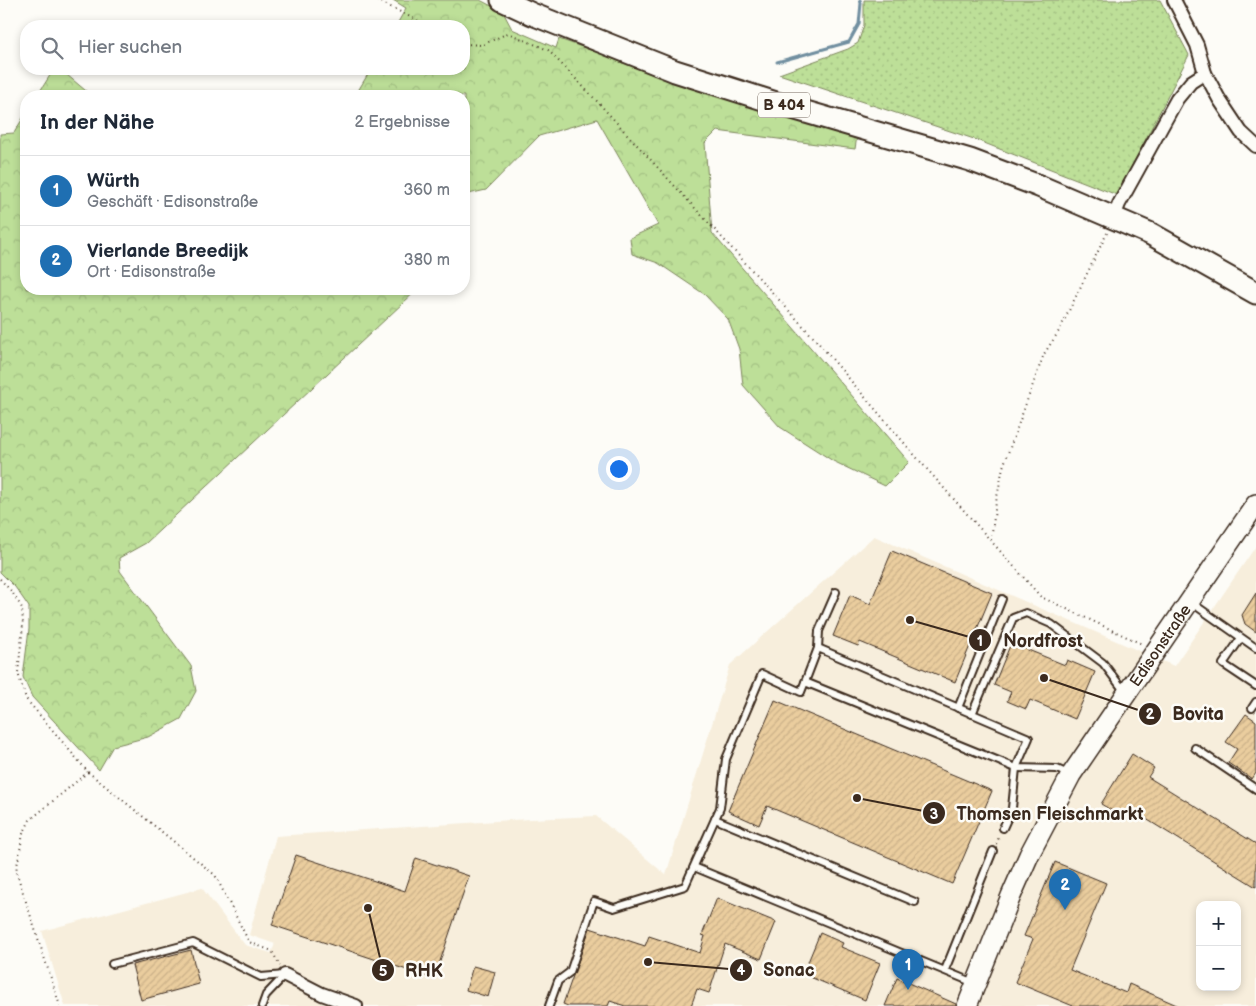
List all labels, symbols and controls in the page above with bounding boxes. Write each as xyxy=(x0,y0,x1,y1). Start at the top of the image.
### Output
search box xyxy=(20,20,470,75)
icon: search xyxy=(38,34,66,62)
text: Hier suchen xyxy=(78,36,182,59)
road number: B 404 xyxy=(758,92,810,118)
text: In der Nähe xyxy=(40,110,154,135)
text: 2 Ergebnisse xyxy=(354,113,450,132)
text: Würth xyxy=(87,170,140,193)
text: 1 xyxy=(53,181,59,200)
text: 360 m xyxy=(403,181,450,200)
text: Geschäft · Edisonstraße xyxy=(87,193,258,212)
text: Vierlande Breedijk xyxy=(87,240,248,263)
text: 2 xyxy=(51,251,61,270)
text: 380 m xyxy=(404,251,450,270)
text: Ort · Edisonstraße xyxy=(87,263,216,282)
your location xyxy=(606,456,632,482)
street label: Edisonstraße xyxy=(1126,601,1196,691)
callout: Nordfrost xyxy=(968,624,1092,657)
text: Nordfrost xyxy=(1003,631,1083,652)
text: 1 xyxy=(977,632,983,651)
callout: Bovita xyxy=(1137,697,1234,730)
text: Bovita xyxy=(1172,704,1224,725)
text: 2 xyxy=(1146,705,1155,724)
callout: Thomsen Fleischmarkt xyxy=(921,797,1153,830)
text: Thomsen Fleischmarkt xyxy=(956,804,1144,825)
text: 3 xyxy=(930,805,939,824)
pin: 2 xyxy=(1049,869,1081,910)
map controls xyxy=(1196,901,1241,991)
button: + xyxy=(1196,901,1241,946)
button: − xyxy=(1196,946,1241,991)
pin: 1 xyxy=(892,949,924,990)
callout: RHK xyxy=(370,954,453,987)
callout: Sonac xyxy=(728,954,825,987)
text: Sonac xyxy=(763,960,815,981)
text: RHK xyxy=(405,961,443,982)
text: 4 xyxy=(737,961,746,980)
text: 5 xyxy=(379,962,388,981)

